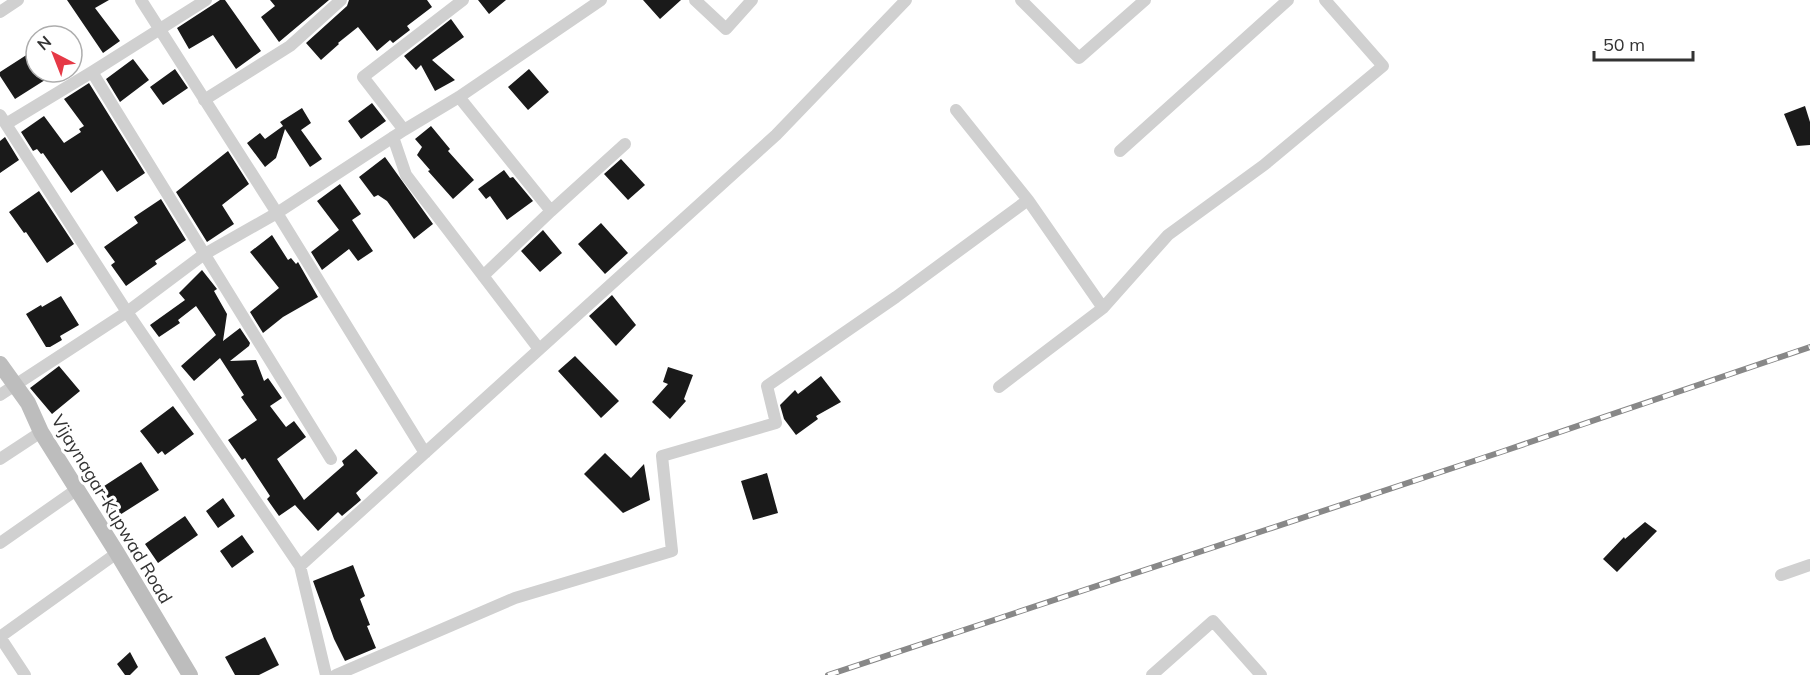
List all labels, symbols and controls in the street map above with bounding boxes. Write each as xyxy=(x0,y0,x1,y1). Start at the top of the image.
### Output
north arrow xyxy=(24,24,84,84)
scale bar xyxy=(1594,24,1693,62)
text: N xyxy=(33,31,55,54)
text: 50 m xyxy=(1603,33,1645,56)
street label: Vijaynagar-Kupwad Road xyxy=(46,410,178,608)

